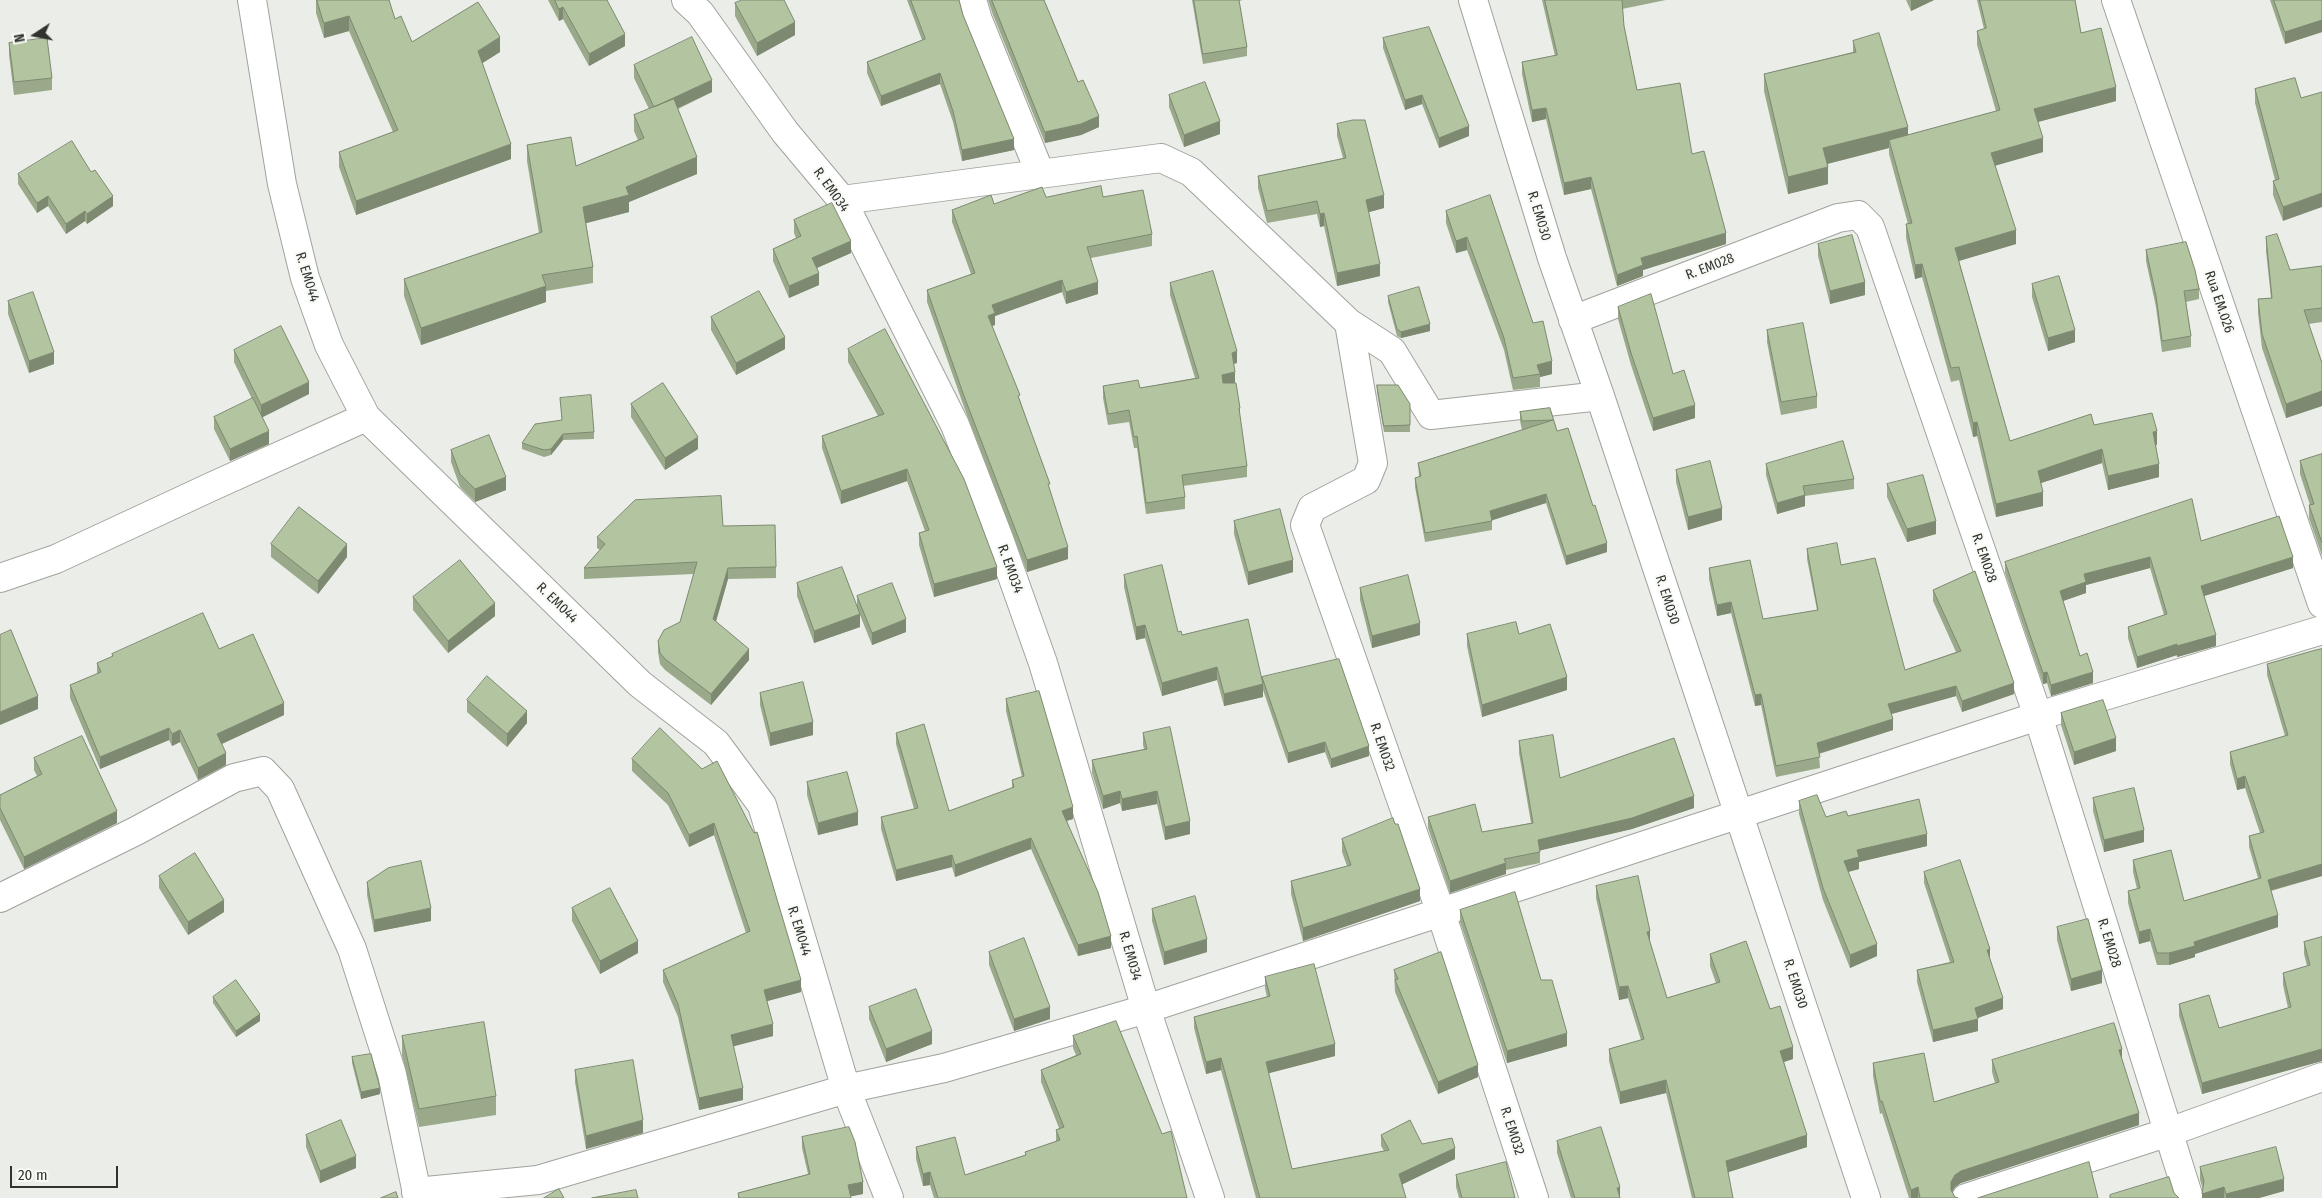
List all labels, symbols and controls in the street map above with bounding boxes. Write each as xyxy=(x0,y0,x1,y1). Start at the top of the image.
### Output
north arrow xyxy=(10,10,60,60)
text: N xyxy=(11,32,29,44)
street label: R. EM034 xyxy=(809,165,853,215)
street label: R. EM030 xyxy=(1523,189,1555,243)
street label: R. EM044 xyxy=(291,250,323,304)
street label: R. EM028 xyxy=(1683,250,1737,284)
street label: Rua EM.026 xyxy=(2201,269,2237,335)
street label: R. EM028 xyxy=(1968,531,2000,585)
street label: R. EM034 xyxy=(993,542,1027,596)
street label: R. EM030 xyxy=(1651,573,1683,627)
street label: R. EM044 xyxy=(533,579,581,627)
street label: R. EM032 xyxy=(1366,721,1398,773)
street label: R. EM044 xyxy=(783,904,815,958)
street label: R. EM028 xyxy=(2094,916,2124,970)
street label: R. EM034 xyxy=(1115,929,1145,983)
street label: R. EM030 xyxy=(1779,957,1811,1011)
street label: R. EM032 xyxy=(1496,1105,1528,1157)
scale bar xyxy=(12,1156,120,1188)
text: 20 m xyxy=(18,1166,48,1184)

